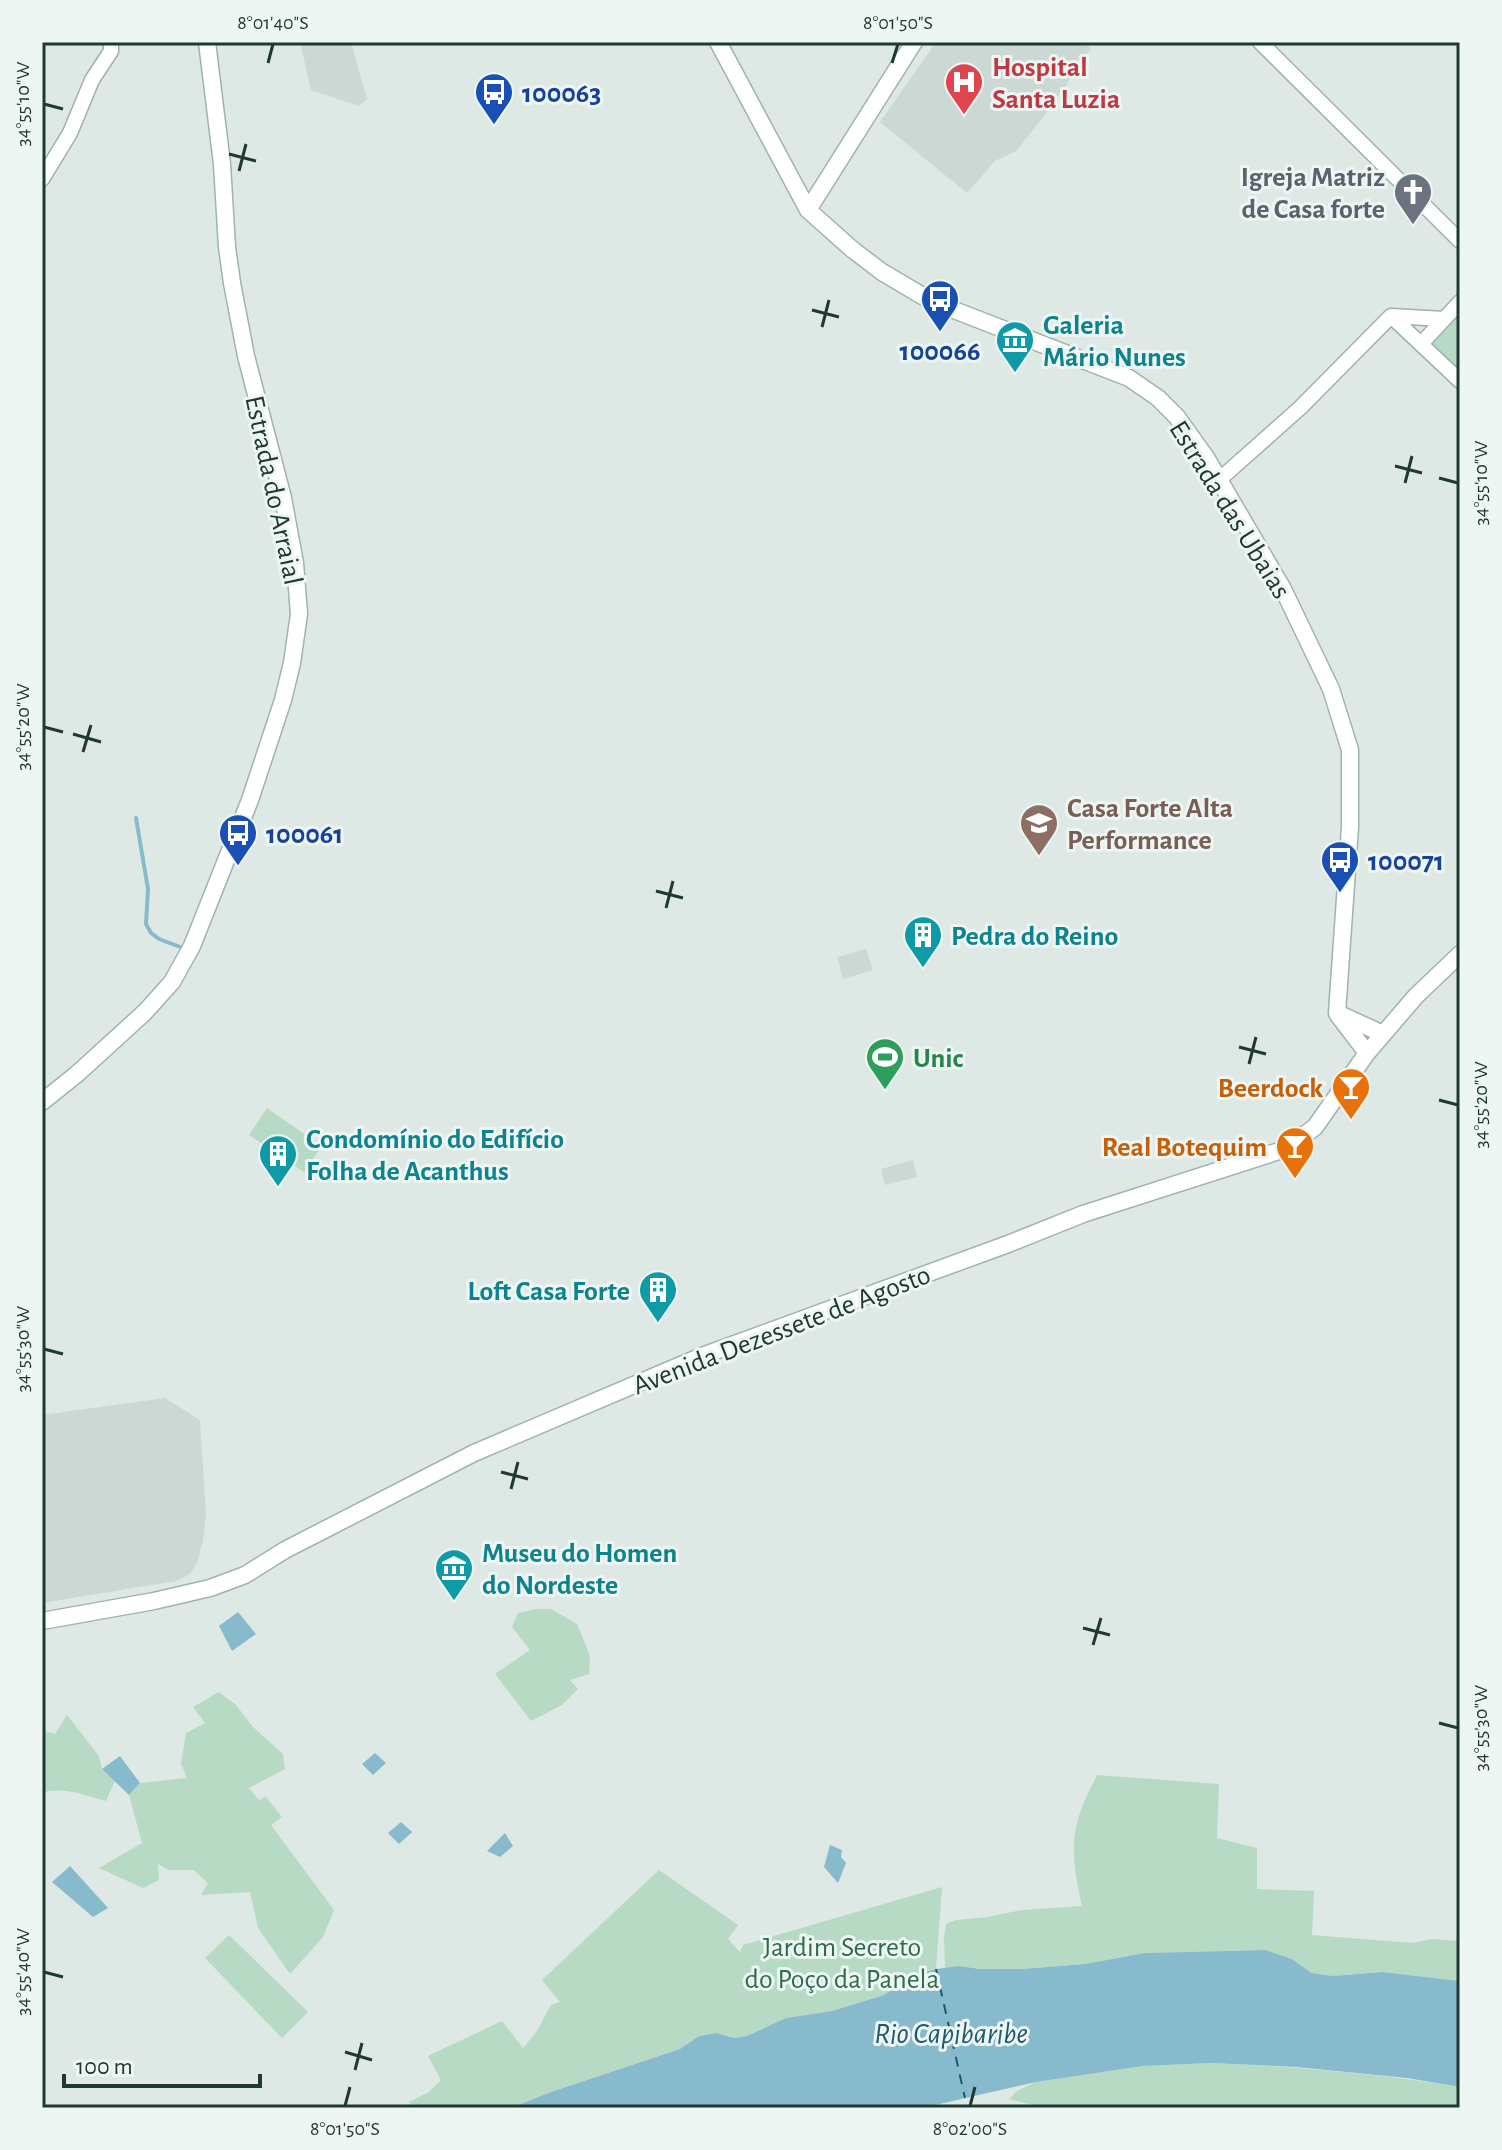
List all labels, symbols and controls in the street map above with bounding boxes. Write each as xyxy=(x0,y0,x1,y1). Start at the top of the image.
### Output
text: 8°01'40"S xyxy=(237,13,309,33)
text: 8°01'50"S xyxy=(863,13,933,33)
place label: Hospital Santa Luzia xyxy=(992,54,1120,114)
text: 34°55'10"W xyxy=(13,61,33,146)
hospital icon: Hospital Santa Luzia xyxy=(943,61,985,116)
bus stop icon: 100063 xyxy=(473,71,515,126)
place label: 100063 xyxy=(522,80,601,108)
place label: Igreja Matriz de Casa forte xyxy=(1241,164,1385,224)
church icon: Igreja Matriz de Casa forte xyxy=(1392,171,1434,226)
bus stop icon: 100066 xyxy=(919,278,961,333)
place label: Galeria Mário Nunes xyxy=(1043,312,1186,372)
museum icon: Galeria Mário Nunes xyxy=(994,319,1036,374)
place label: 100066 xyxy=(900,338,980,366)
street label: Estrada do Arraial xyxy=(239,393,307,588)
street label: Estrada das Ubaias xyxy=(1163,416,1295,604)
text: 34°55'10"W xyxy=(1471,440,1491,525)
text: 34°55'20"W xyxy=(13,683,33,771)
place label: Casa Forte Alta Performance xyxy=(1067,795,1233,855)
school or university icon: Casa Forte Alta Performance xyxy=(1018,802,1060,857)
bus stop icon: 100061 xyxy=(217,812,259,867)
place label: 100061 xyxy=(266,821,343,849)
bus stop icon: 100071 xyxy=(1319,839,1361,894)
place label: 100071 xyxy=(1368,848,1444,876)
building icon: Pedra do Reino xyxy=(902,914,944,969)
place label: Pedra do Reino xyxy=(951,923,1118,951)
sports icon: Unic xyxy=(864,1036,906,1091)
place label: Unic xyxy=(913,1045,964,1073)
text: 34°55'20"W xyxy=(1471,1061,1491,1149)
bar icon: Beerdock xyxy=(1330,1066,1372,1121)
place label: Beerdock xyxy=(1218,1075,1323,1103)
bar icon: Real Botequim xyxy=(1274,1125,1316,1180)
place label: Condomínio do Edifício Folha de Acanthus xyxy=(306,1126,564,1186)
building icon: Condomínio do Edifício Folha de Acanthus xyxy=(257,1133,299,1188)
place label: Real Botequim xyxy=(1102,1134,1267,1162)
street label: Avenida Dezessete de Agosto xyxy=(629,1261,934,1401)
building icon: Loft Casa Forte xyxy=(637,1269,679,1324)
place label: Loft Casa Forte xyxy=(467,1278,630,1306)
text: 34°55'30"W xyxy=(13,1306,33,1392)
place label: Museu do Homen do Nordeste xyxy=(482,1540,677,1600)
museum icon: Museu do Homen do Nordeste xyxy=(433,1547,475,1602)
text: 34°55'30"W xyxy=(1471,1685,1491,1771)
text: 34°55'40"W xyxy=(13,1928,33,2016)
park label: Jardim Secreto do Poço da Panela xyxy=(745,1934,940,1994)
water label: Rio Capibaribe xyxy=(874,2019,1028,2049)
scale bar xyxy=(64,2038,260,2088)
text: 100 m xyxy=(76,2055,133,2079)
text: 8°01'50"S xyxy=(310,2119,380,2139)
text: 8°02'00"S xyxy=(933,2119,1007,2139)

